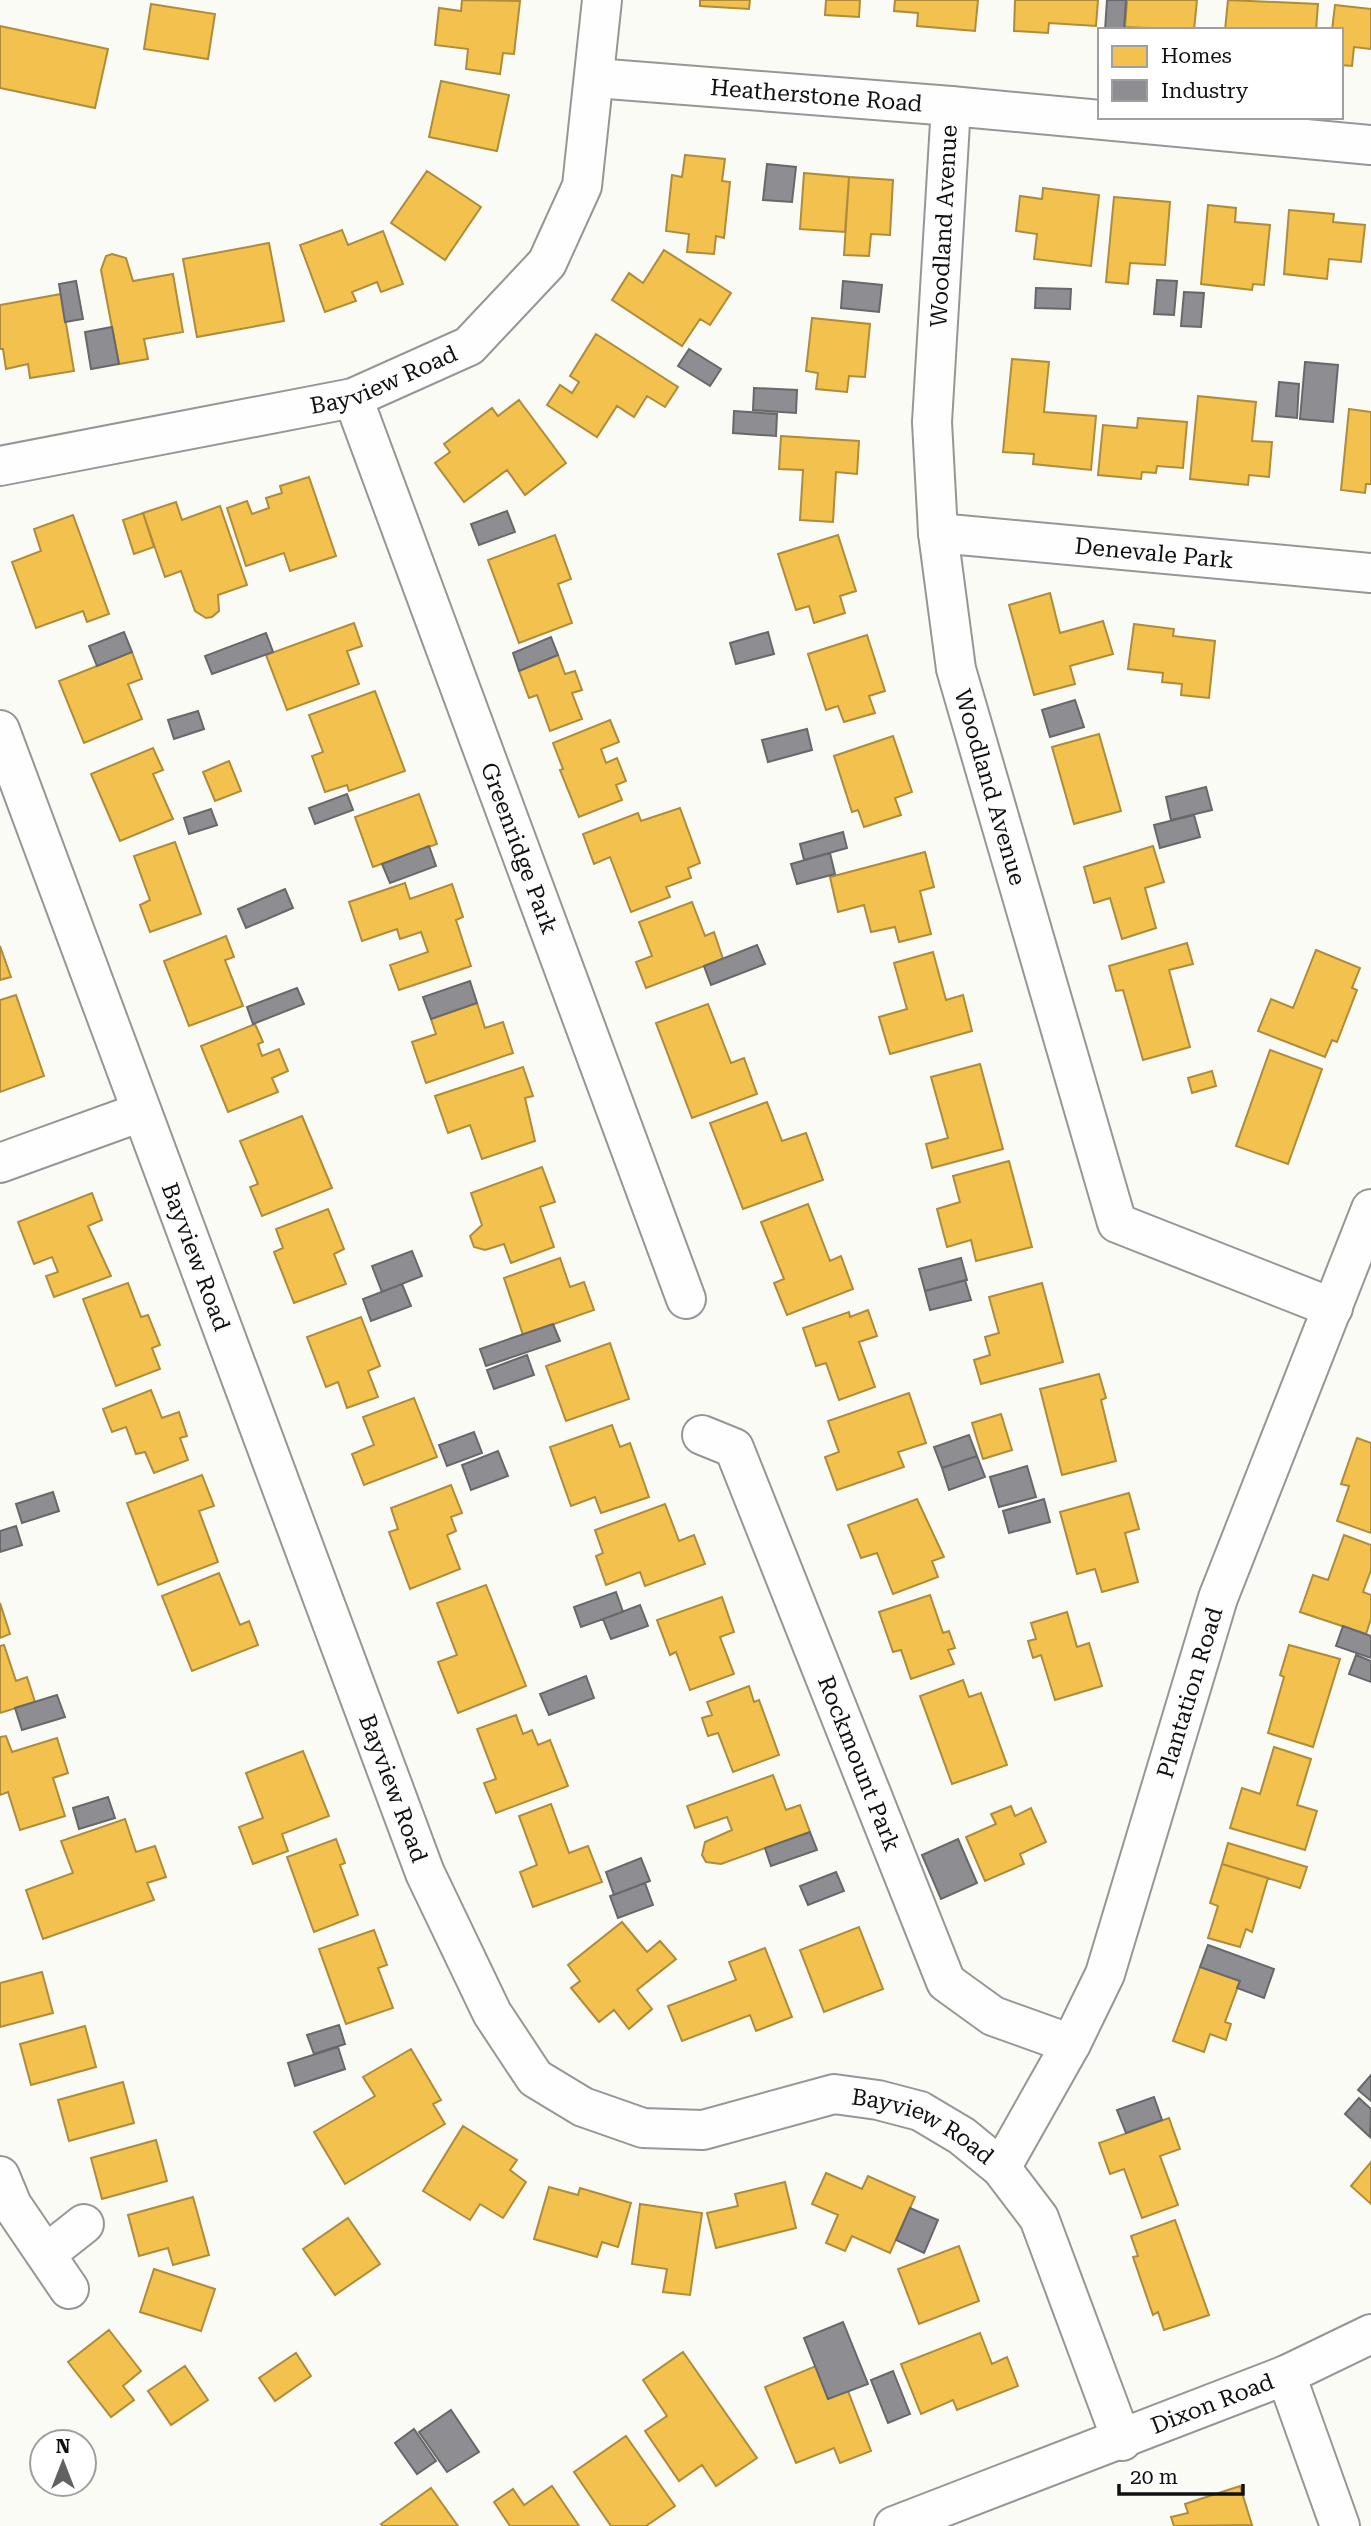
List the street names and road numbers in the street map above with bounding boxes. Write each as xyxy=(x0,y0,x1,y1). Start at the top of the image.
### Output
street label: Heatherstone Road xyxy=(709,74,924,117)
street label: Woodland Avenue xyxy=(925,124,963,328)
street label: Bayview Road xyxy=(308,340,461,419)
street label: Denevale Park xyxy=(1073,532,1235,574)
street label: Woodland Avenue xyxy=(949,686,1032,888)
street label: Greenridge Park xyxy=(475,759,564,938)
street label: Bayview Road xyxy=(156,1179,236,1335)
street label: Plantation Road xyxy=(1151,1604,1228,1781)
street label: Rockmount Park xyxy=(812,1672,906,1856)
street label: Bayview Road xyxy=(354,1710,433,1866)
street label: Bayview Road xyxy=(850,2083,999,2170)
street label: Dixon Road xyxy=(1147,2367,1278,2439)

